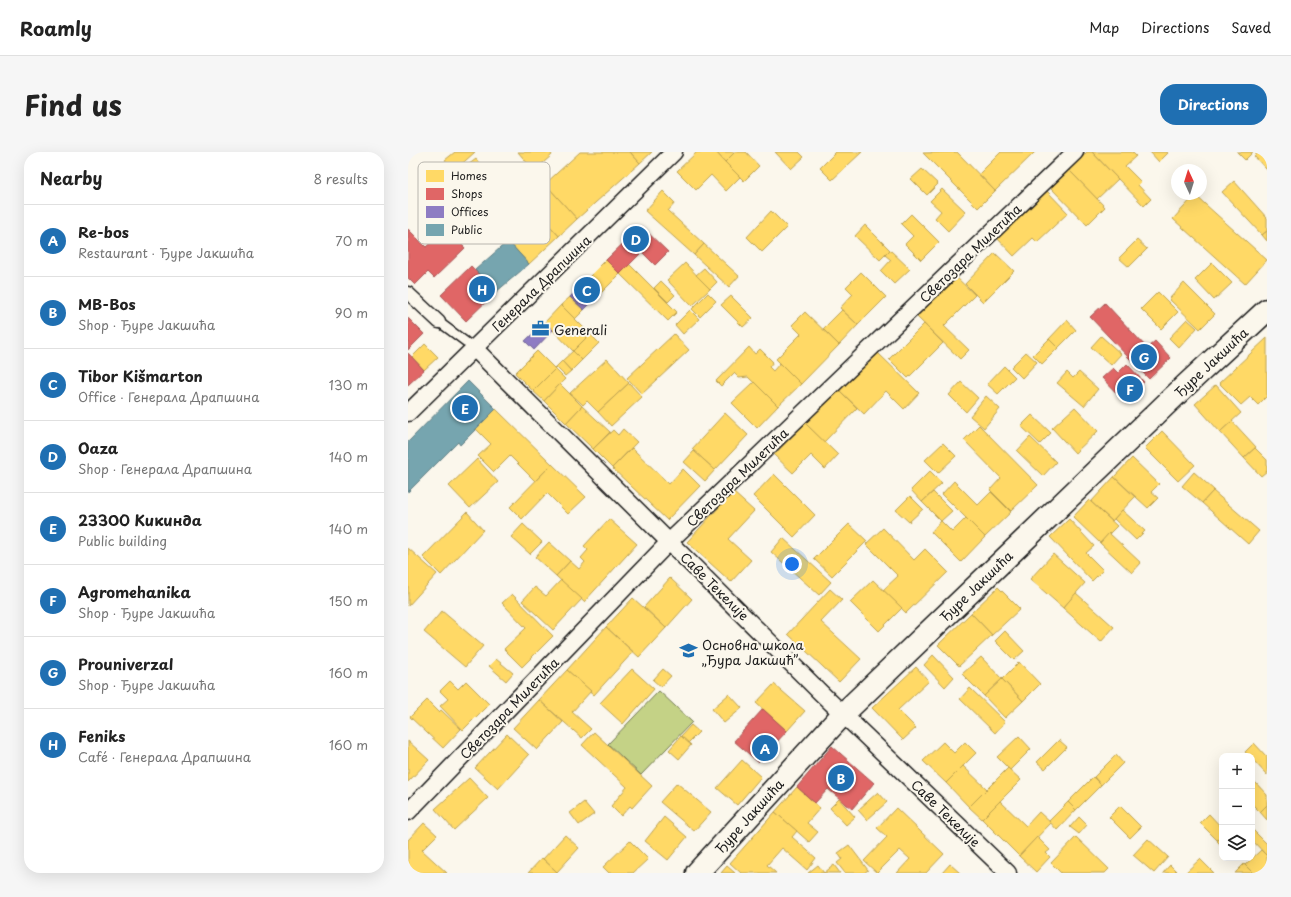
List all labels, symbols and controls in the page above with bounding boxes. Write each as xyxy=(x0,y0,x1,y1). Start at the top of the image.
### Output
text: Roamly xyxy=(20,14,92,42)
text: Map xyxy=(1089,17,1119,38)
text: Directions xyxy=(1141,17,1209,38)
text: Saved xyxy=(1231,17,1271,38)
text: Find us xyxy=(24,83,122,126)
button: Directions xyxy=(1160,84,1267,125)
legend xyxy=(418,162,550,244)
north arrow xyxy=(1171,164,1207,200)
text: Nearby xyxy=(40,165,102,191)
text: Homes xyxy=(451,167,487,184)
text: 8 results xyxy=(314,169,368,188)
text: Shops xyxy=(451,185,482,202)
street label: Светозара Милетића xyxy=(915,199,1026,307)
text: Offices xyxy=(451,203,488,220)
text: Re-bos xyxy=(78,220,129,243)
text: Public xyxy=(451,221,482,238)
pin: D xyxy=(623,224,649,254)
street label: Генерала Драпшина xyxy=(487,230,595,335)
text: A xyxy=(48,231,58,250)
text: 70 m xyxy=(335,231,368,250)
text: Restaurant · Ђуре Јакшића xyxy=(78,243,254,262)
pin: H xyxy=(469,274,495,304)
pin: C xyxy=(574,275,600,305)
text: MB-Bos xyxy=(78,292,136,315)
text: B xyxy=(49,303,57,322)
text: 90 m xyxy=(335,303,368,322)
text: Shop · Ђуре Јакшића xyxy=(78,315,215,334)
office icon: Generali xyxy=(531,319,551,339)
place label: Generali xyxy=(554,320,607,339)
street label: Ђуре Јакшића xyxy=(1170,322,1253,401)
pin: G xyxy=(1131,342,1157,372)
text: Tibor Kišmarton xyxy=(78,364,203,387)
pin: F xyxy=(1117,374,1143,404)
text: C xyxy=(48,375,58,394)
text: 130 m xyxy=(329,375,368,394)
text: Office · Генерала Драпшина xyxy=(78,387,259,406)
pin: E xyxy=(452,393,478,423)
street label: Светозара Милетића xyxy=(682,423,793,531)
text: Oaza xyxy=(78,436,118,459)
text: D xyxy=(48,447,58,466)
text: 140 m xyxy=(329,447,368,466)
text: Shop · Генерала Драпшина xyxy=(78,459,252,478)
text: 23300 Кикинда xyxy=(78,508,202,531)
text: E xyxy=(49,519,57,538)
text: 140 m xyxy=(329,519,368,538)
text: Public building xyxy=(78,531,167,550)
street label: Ђуре Јакшића xyxy=(935,546,1017,626)
street label: Саве Текелије xyxy=(677,548,754,625)
your location xyxy=(782,554,802,574)
text: Agromehanika xyxy=(78,580,191,603)
text: F xyxy=(49,591,57,610)
text: 150 m xyxy=(329,591,368,610)
text: Shop · Ђуре Јакшића xyxy=(78,603,215,622)
place label: Основна школа „Ђура Јакшић” xyxy=(702,635,804,669)
school or university icon: Основна школа „Ђура Јакшић” xyxy=(679,641,699,661)
text: Prouniverzal xyxy=(78,652,173,675)
street label: Светозара Милетића xyxy=(455,652,563,763)
text: G xyxy=(48,663,58,682)
text: 160 m xyxy=(329,663,368,682)
text: Shop · Ђуре Јакшића xyxy=(78,675,215,694)
text: Feniks xyxy=(78,724,125,747)
pin: A xyxy=(752,733,778,763)
text: H xyxy=(48,735,58,754)
text: 160 m xyxy=(329,735,368,754)
text: Café · Генерала Драпшина xyxy=(78,747,251,766)
map controls xyxy=(1219,753,1255,861)
button: + xyxy=(1219,753,1255,789)
pin: B xyxy=(828,763,854,793)
street label: Ђуре Јакшића xyxy=(710,774,788,857)
street label: Саве Текелије xyxy=(907,775,985,851)
button: − xyxy=(1219,789,1255,825)
button: layers xyxy=(1219,825,1255,861)

